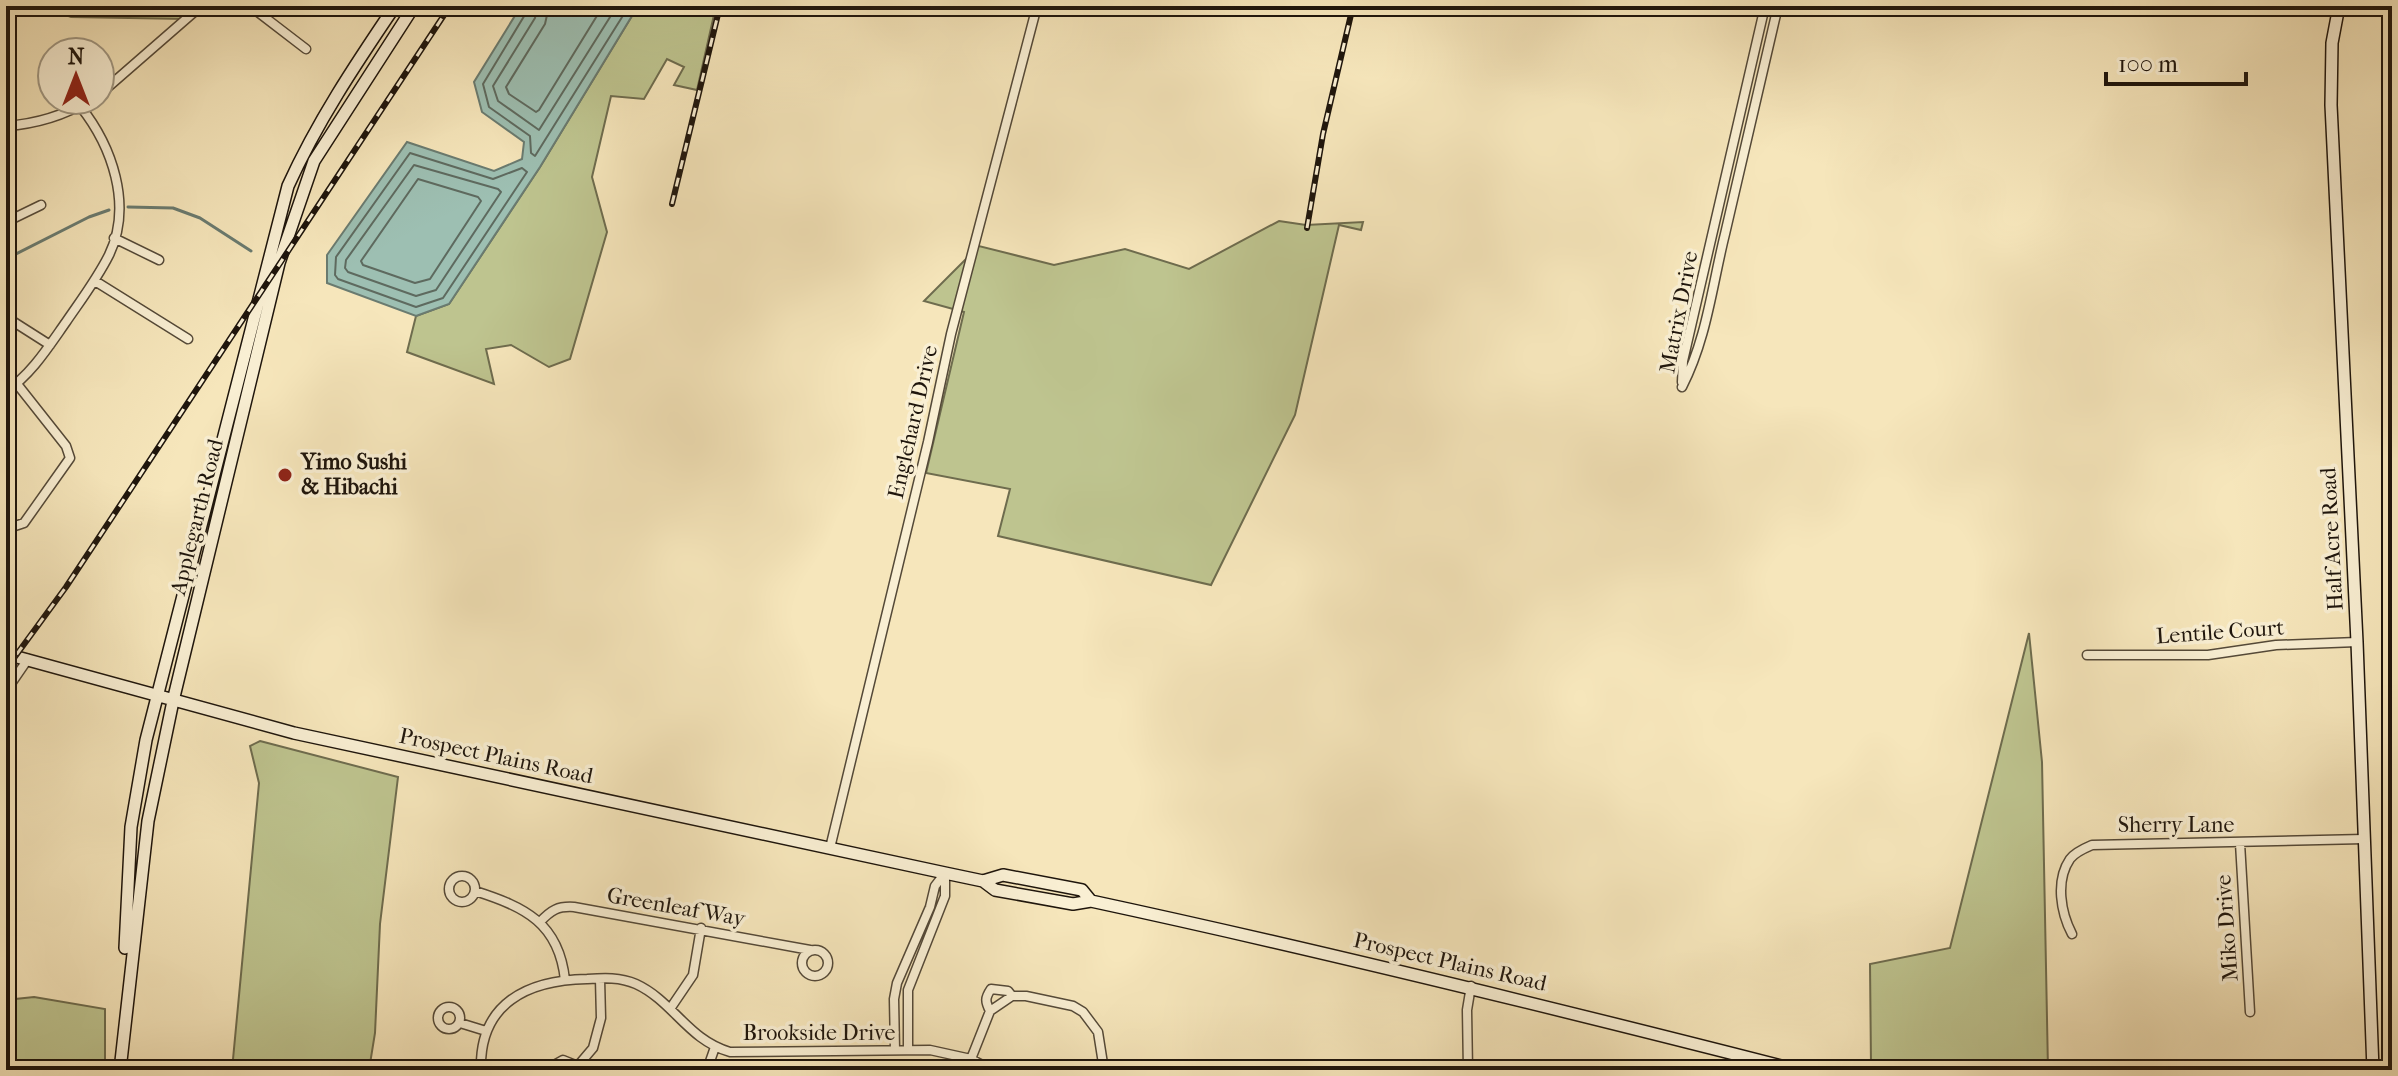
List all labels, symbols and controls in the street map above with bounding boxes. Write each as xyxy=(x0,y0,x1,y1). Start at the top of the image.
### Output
north arrow xyxy=(36,36,116,116)
scale bar xyxy=(2106,36,2246,86)
text: N xyxy=(68,44,85,70)
text: 100 m xyxy=(2118,50,2178,78)
street label: Matrix Drive xyxy=(1654,249,1704,375)
street label: Englehard Drive xyxy=(883,343,943,501)
street label: Applegarth Road xyxy=(165,435,229,599)
place label: Yimo Sushi & Hibachi xyxy=(300,449,407,500)
marker: Yimo Sushi & Hibachi xyxy=(276,466,294,484)
street label: Half Acre Road xyxy=(2315,466,2349,611)
street label: Lentile Court xyxy=(2155,615,2285,649)
street label: Prospect Plains Road xyxy=(397,723,596,789)
street label: Sherry Lane xyxy=(2118,812,2234,838)
street label: Miko Drive xyxy=(2210,873,2244,982)
street label: Greenleaf Way xyxy=(605,882,748,932)
street label: Prospect Plains Road xyxy=(1351,927,1550,997)
street label: Brookside Drive xyxy=(743,1020,895,1046)

